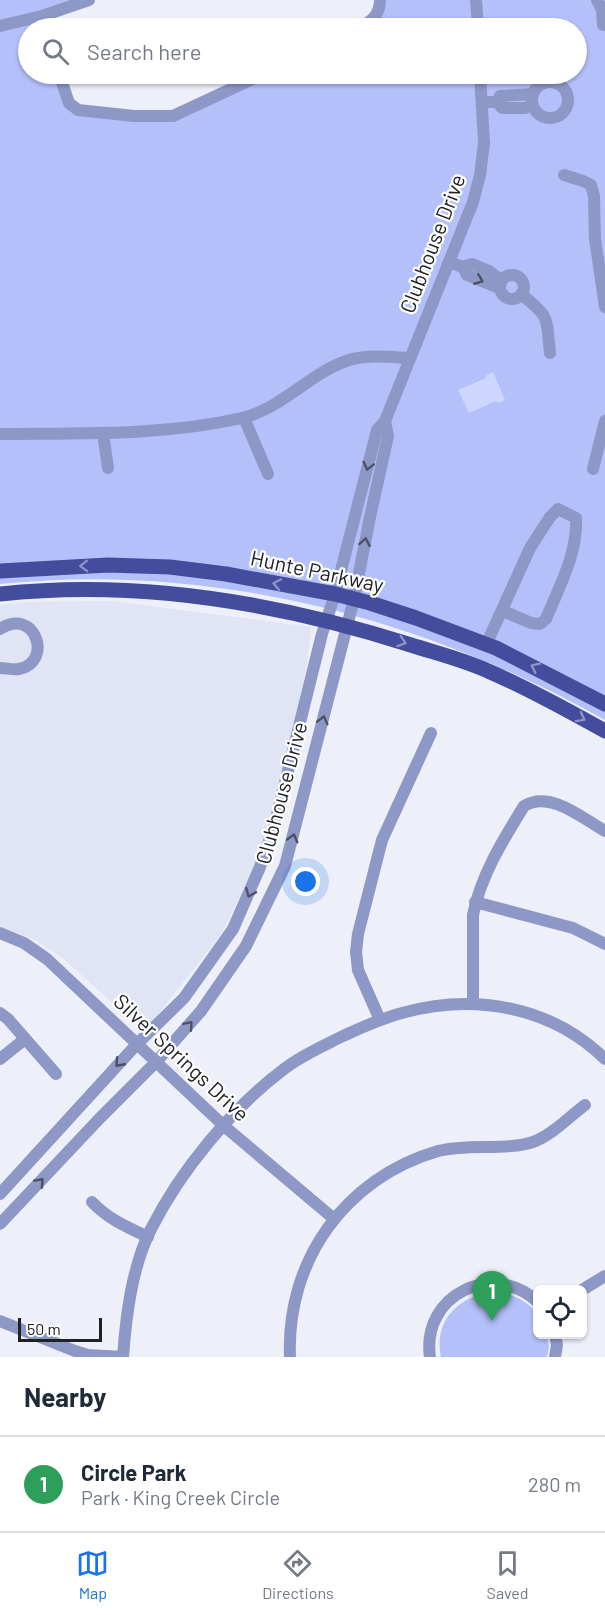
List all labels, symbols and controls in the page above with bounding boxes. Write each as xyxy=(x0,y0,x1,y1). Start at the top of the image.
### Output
search box xyxy=(18,18,587,84)
icon: search xyxy=(39,35,72,68)
text: Search here xyxy=(87,38,201,64)
street label: Clubhouse Drive xyxy=(394,171,470,316)
one-way arrow xyxy=(473,273,484,285)
one-way arrow xyxy=(362,461,375,471)
one-way arrow xyxy=(358,537,371,547)
street label: Hunte Parkway xyxy=(248,544,386,597)
one-way arrow xyxy=(79,559,88,572)
one-way arrow xyxy=(273,578,283,591)
one-way arrow xyxy=(396,635,407,648)
one-way arrow xyxy=(530,663,541,675)
one-way arrow xyxy=(575,711,586,722)
one-way arrow xyxy=(315,715,328,725)
street label: Clubhouse Drive xyxy=(250,719,312,867)
one-way arrow xyxy=(285,833,298,843)
your location xyxy=(291,867,320,896)
one-way arrow xyxy=(245,887,257,898)
street label: Silver Springs Drive xyxy=(109,988,255,1126)
one-way arrow xyxy=(182,1021,193,1032)
one-way arrow xyxy=(115,1057,126,1067)
one-way arrow xyxy=(33,1178,44,1188)
pin: 1 xyxy=(472,1272,512,1321)
map controls xyxy=(533,1285,587,1339)
button: locate xyxy=(533,1285,587,1339)
scale bar xyxy=(18,1315,102,1342)
text: 50 m xyxy=(27,1319,61,1338)
text: Nearby xyxy=(24,1381,106,1412)
text: Circle Park xyxy=(81,1459,186,1485)
text: 1 xyxy=(40,1472,47,1496)
text: 280 m xyxy=(528,1472,581,1496)
text: Park · King Creek Circle xyxy=(81,1485,280,1509)
tab: Map xyxy=(76,1547,109,1602)
tab: Directions xyxy=(262,1547,334,1602)
tab: Saved xyxy=(487,1547,529,1602)

